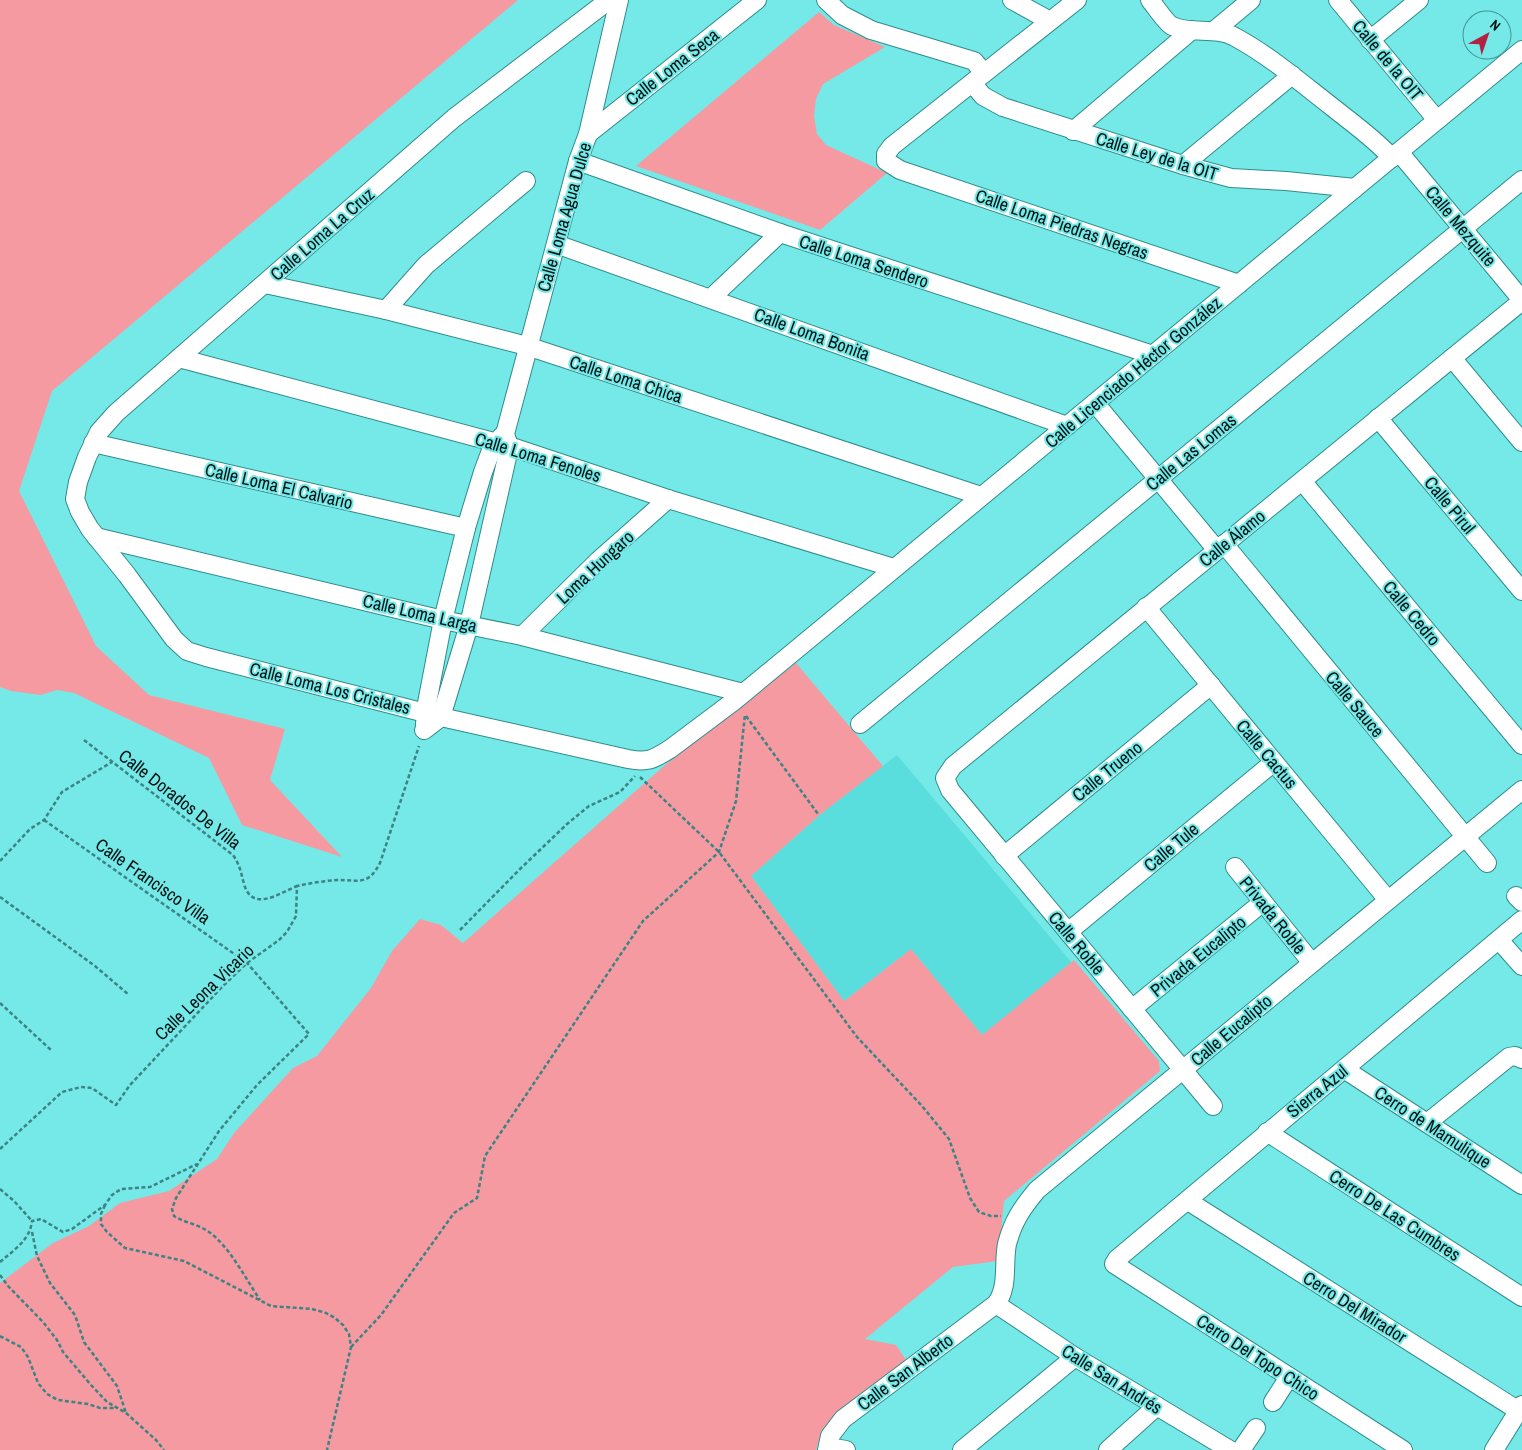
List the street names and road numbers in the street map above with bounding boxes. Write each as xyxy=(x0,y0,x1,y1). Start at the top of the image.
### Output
street label: Calle de la OIT xyxy=(1347,14,1429,106)
street label: Calle Loma Seca xyxy=(620,23,724,111)
street label: Calle Ley de la OIT xyxy=(1093,126,1221,186)
street label: Calle Loma Agua Dulce xyxy=(531,139,597,295)
street label: Calle Mezquite xyxy=(1420,180,1502,272)
street label: Calle Loma La Cruz xyxy=(265,182,379,286)
street label: Calle Loma Piedras Negras xyxy=(972,183,1152,265)
street label: Calle Loma Sendero xyxy=(796,228,932,294)
street label: Calle Licenciado Héctor González xyxy=(1039,290,1227,454)
street label: Calle Loma Bonita xyxy=(751,301,873,367)
street label: Calle Loma Chica xyxy=(566,349,686,409)
street label: Calle Las Lomas xyxy=(1140,408,1242,496)
street label: Calle Loma Fenoles xyxy=(472,426,604,488)
street label: Calle Loma El Calvario xyxy=(203,457,355,515)
street label: Calle Pirul xyxy=(1419,471,1481,539)
street label: Calle Álamo xyxy=(1194,504,1270,572)
street label: Loma Hungaro xyxy=(551,525,639,609)
street label: Calle Cedro xyxy=(1377,575,1447,651)
street label: Calle Loma Larga xyxy=(360,588,480,638)
street label: Calle Loma Los Cristales xyxy=(247,656,413,720)
street label: Calle Sauce xyxy=(1320,665,1390,743)
street label: Calle Cactus xyxy=(1231,714,1303,794)
street label: Calle Trueno xyxy=(1067,735,1147,807)
street label: Calle Dorados De Villa xyxy=(114,743,246,855)
street label: Calle Tule xyxy=(1138,817,1204,877)
street label: Calle Francisco Villa xyxy=(90,832,216,930)
street label: Privada Roble xyxy=(1234,871,1312,959)
street label: Calle Roble xyxy=(1043,906,1111,980)
street label: Privada Eucalipto xyxy=(1145,910,1251,1002)
street label: Calle Leona Vicario xyxy=(149,938,259,1046)
street label: Calle Eucalipto xyxy=(1185,989,1277,1071)
street label: Sierra Azul xyxy=(1281,1059,1353,1123)
street label: Cerro de Mamulique xyxy=(1370,1080,1496,1174)
street label: Cerro De Las Cumbres xyxy=(1325,1163,1465,1267)
street label: Cerro Del Mirador xyxy=(1298,1265,1412,1349)
street label: Cerro Del Topo Chico xyxy=(1192,1308,1324,1406)
street label: Calle San Alberto xyxy=(852,1328,958,1416)
street label: Calle San Andrés xyxy=(1057,1338,1167,1420)

